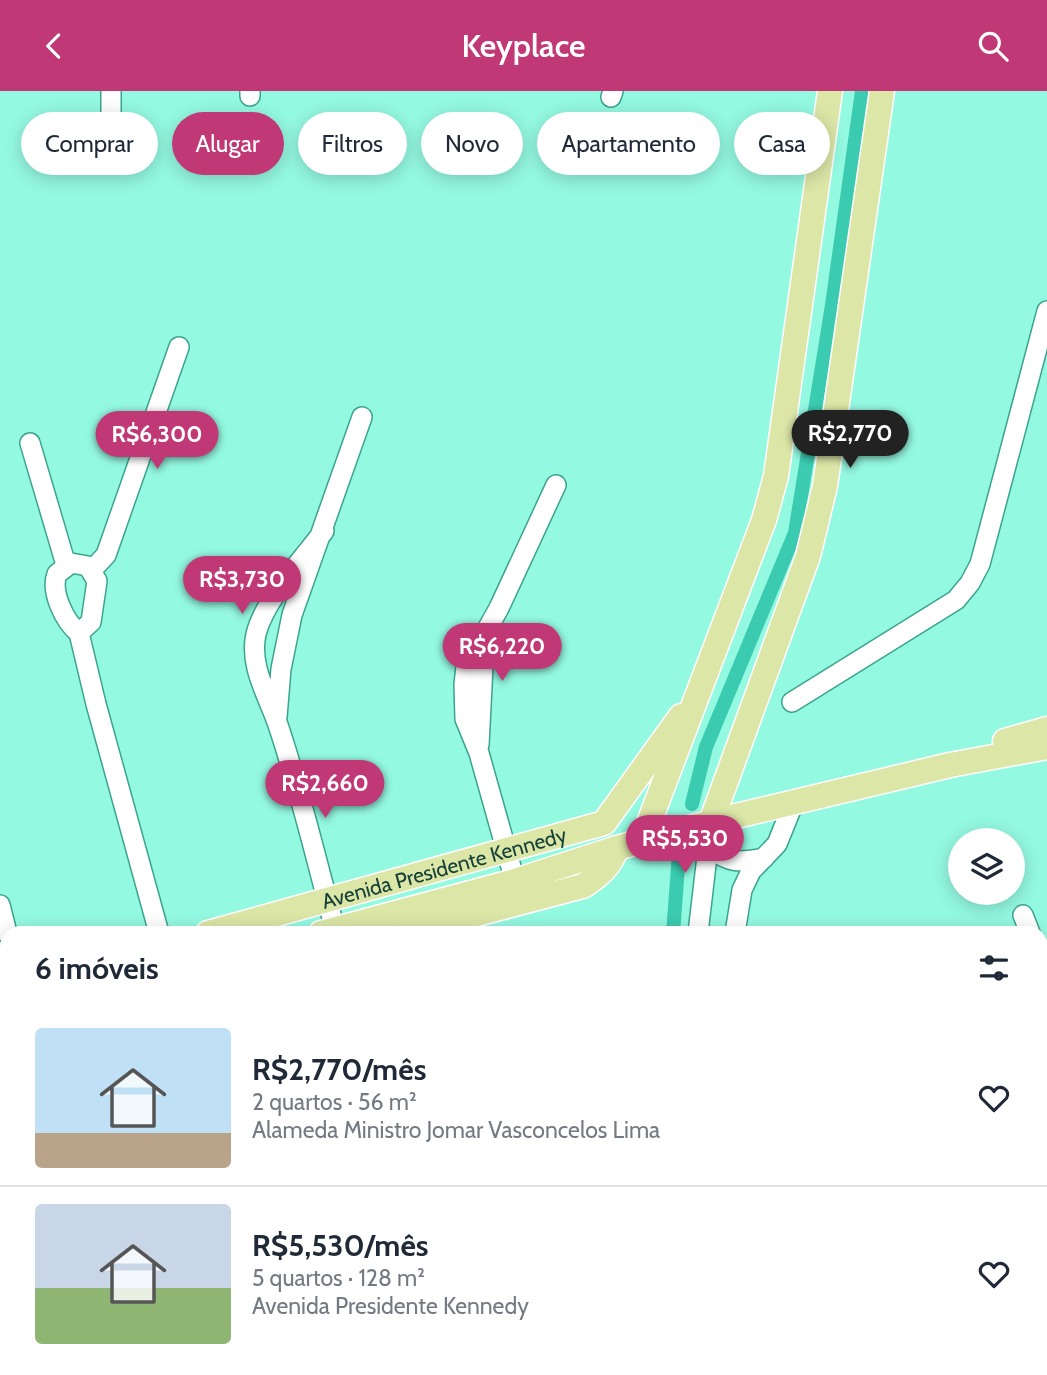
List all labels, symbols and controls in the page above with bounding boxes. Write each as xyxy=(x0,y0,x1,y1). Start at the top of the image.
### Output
text: Keyplace xyxy=(461,26,586,65)
icon: back xyxy=(35,27,73,65)
icon: search xyxy=(974,27,1012,65)
chip: Comprar xyxy=(21,112,158,175)
chip: Alugar xyxy=(172,112,284,175)
chip: Filtros xyxy=(298,112,407,175)
chip: Novo xyxy=(421,112,523,175)
chip: Apartamento xyxy=(537,112,720,175)
chip: Casa xyxy=(734,112,830,175)
pin: R$6,300 xyxy=(92,411,222,471)
pin: R$2,770 xyxy=(785,411,915,470)
text: R$2,770 xyxy=(808,419,892,447)
text: R$6,300 xyxy=(112,420,202,448)
pin: R$3,730 xyxy=(177,557,307,616)
text: R$3,730 xyxy=(199,565,285,593)
pin: R$6,220 xyxy=(437,623,567,683)
text: R$6,220 xyxy=(459,632,545,660)
pin: R$2,660 xyxy=(260,761,390,820)
text: R$2,660 xyxy=(281,769,369,797)
pin: R$5,530 xyxy=(620,815,750,875)
street label: Avenida Presidente Kennedy xyxy=(319,821,570,913)
text: R$5,530 xyxy=(642,824,728,852)
map controls xyxy=(948,828,1025,905)
button: layers xyxy=(948,828,1025,905)
icon: filters xyxy=(975,949,1013,987)
text: 6 imóveis xyxy=(35,950,159,987)
text: R$2,770/mês xyxy=(252,1051,426,1088)
icon: home xyxy=(91,1056,175,1140)
icon: heart xyxy=(975,1079,1013,1117)
text: 2 quartos · 56 m² xyxy=(252,1088,417,1116)
text: Alameda Ministro Jomar Vasconcelos Lima xyxy=(252,1116,660,1144)
text: R$5,530/mês xyxy=(252,1227,429,1264)
icon: home xyxy=(91,1232,175,1316)
icon: heart xyxy=(975,1255,1013,1293)
text: 5 quartos · 128 m² xyxy=(252,1264,425,1292)
text: Avenida Presidente Kennedy xyxy=(252,1292,529,1320)

